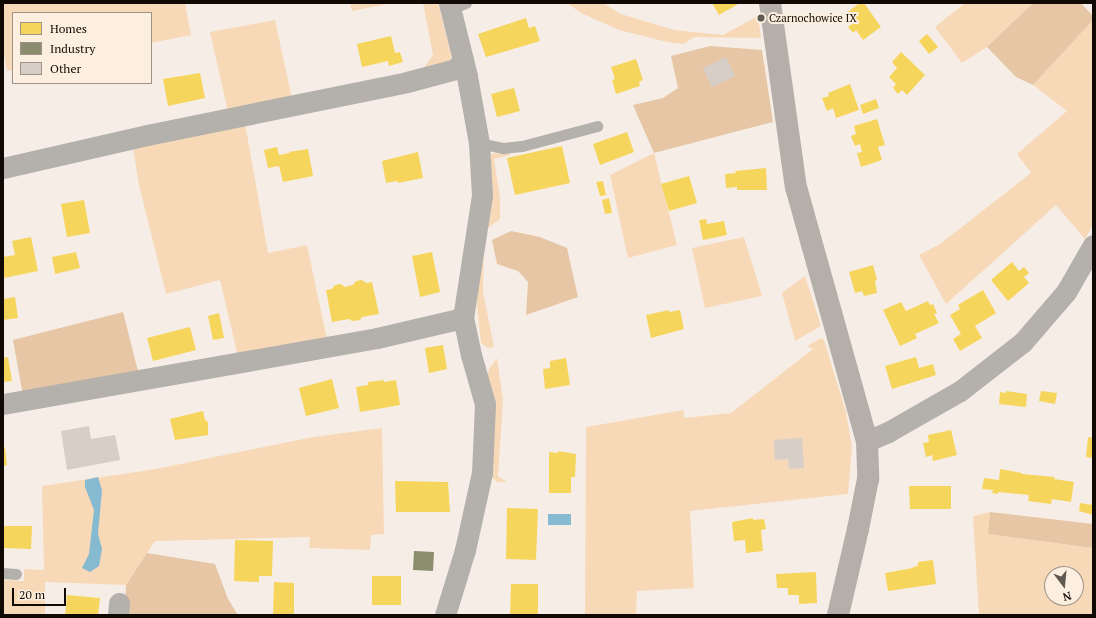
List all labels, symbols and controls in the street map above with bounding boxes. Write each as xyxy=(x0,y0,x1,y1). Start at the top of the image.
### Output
place label: Czarnochowice IX xyxy=(769,11,857,25)
legend xyxy=(12,12,152,84)
marker: Czarnochowice IX xyxy=(756,13,766,23)
text: Homes xyxy=(50,21,87,36)
text: Industry xyxy=(50,41,95,56)
text: Other xyxy=(50,61,81,76)
north arrow xyxy=(1044,566,1084,606)
scale bar xyxy=(14,580,68,606)
text: 20 m xyxy=(19,587,45,602)
text: N xyxy=(1061,589,1073,604)

